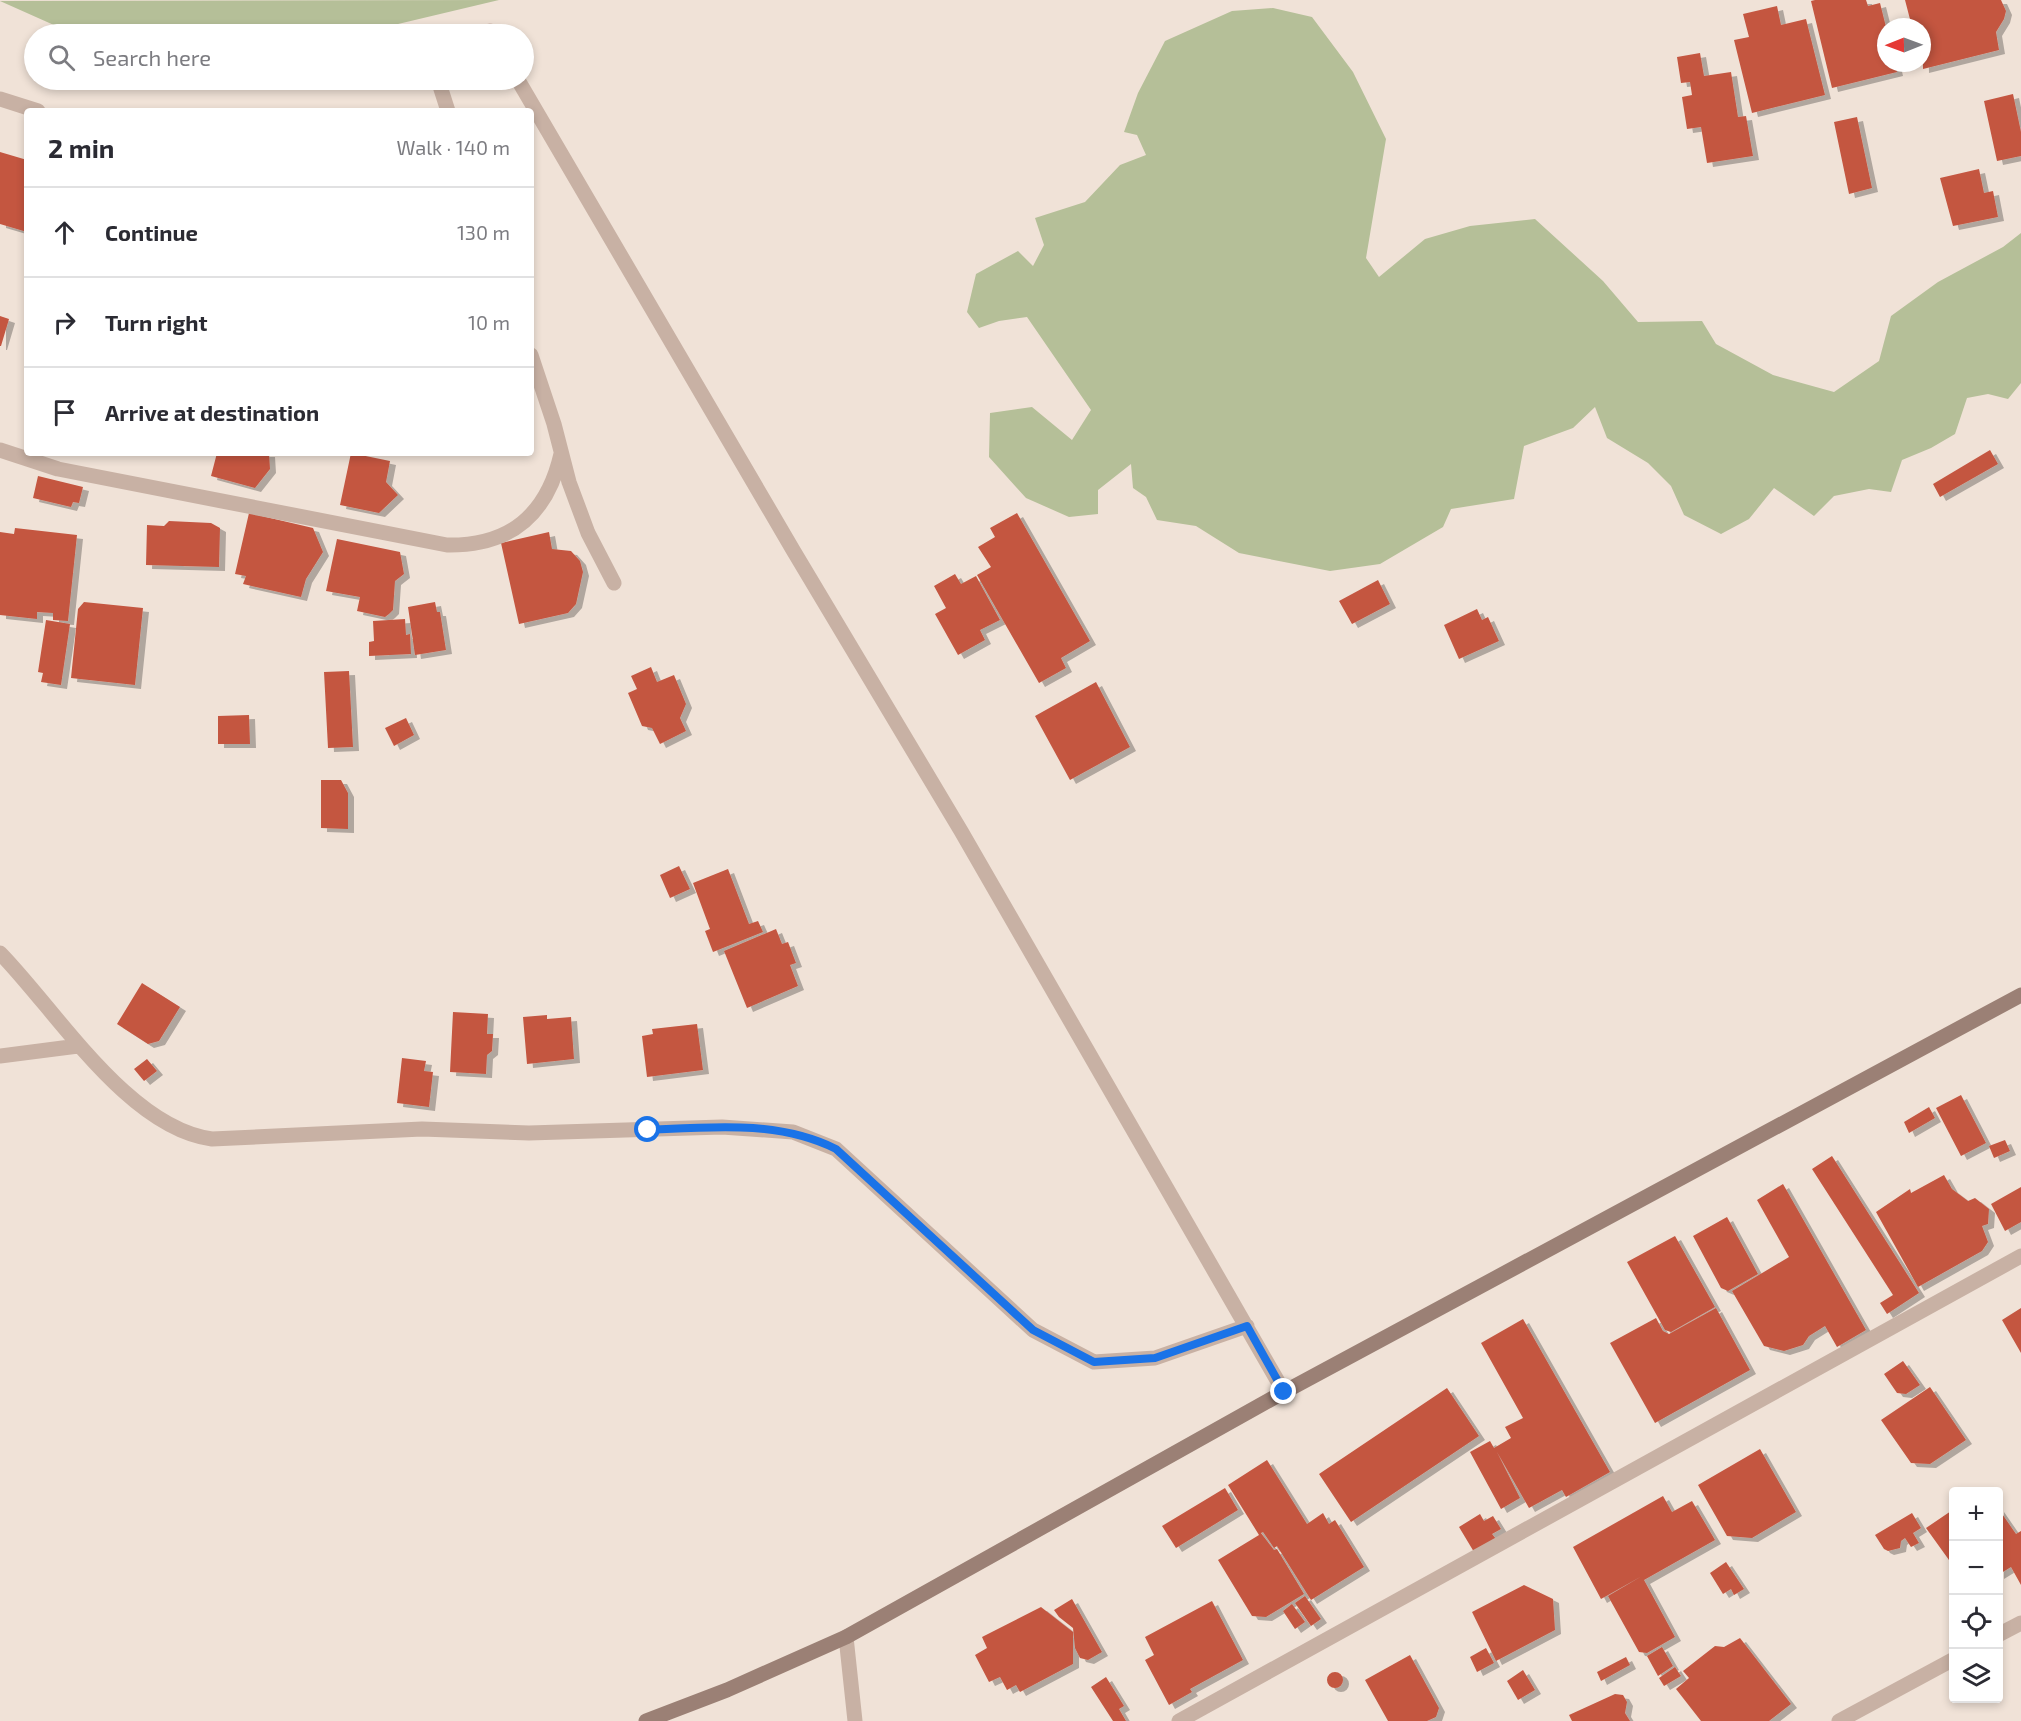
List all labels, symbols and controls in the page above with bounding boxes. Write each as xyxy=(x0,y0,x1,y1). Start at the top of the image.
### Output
north arrow xyxy=(1877,18,1931,72)
search box xyxy=(24,24,534,90)
icon: search xyxy=(45,41,78,74)
text: Search here xyxy=(93,44,211,70)
text: 2 min xyxy=(48,132,114,163)
text: Walk · 140 m xyxy=(396,135,510,159)
icon: ahead xyxy=(48,216,81,249)
text: Continue xyxy=(105,219,198,245)
text: 130 m xyxy=(457,220,510,244)
icon: right xyxy=(48,306,81,339)
text: Turn right xyxy=(105,309,207,335)
text: 10 m xyxy=(468,310,510,334)
icon: arrive xyxy=(48,396,81,429)
text: Arrive at destination xyxy=(105,399,319,425)
route start xyxy=(634,1116,660,1142)
route end xyxy=(1270,1378,1296,1404)
map controls xyxy=(1949,1487,2003,1703)
button: + xyxy=(1949,1487,2003,1541)
button: − xyxy=(1949,1541,2003,1595)
button: locate xyxy=(1949,1595,2003,1649)
button: layers xyxy=(1949,1649,2003,1703)

